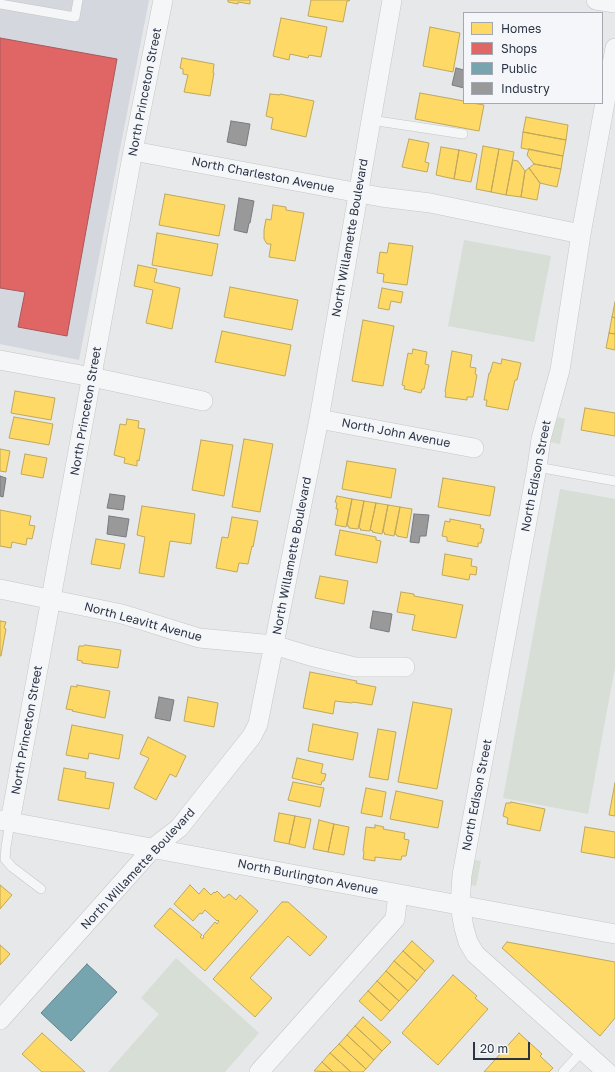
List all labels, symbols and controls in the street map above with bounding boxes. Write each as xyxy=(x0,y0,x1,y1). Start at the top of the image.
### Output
legend xyxy=(463,12,603,104)
text: Homes xyxy=(501,21,541,36)
street label: North Princeton Street xyxy=(125,26,165,158)
text: Shops xyxy=(501,41,537,56)
text: Public xyxy=(501,61,537,76)
text: Industry xyxy=(501,81,550,96)
street label: North Charleston Avenue xyxy=(190,154,336,196)
street label: North Willamette Boulevard xyxy=(329,158,371,318)
street label: North Princeton Street xyxy=(68,345,104,477)
street label: North John Avenue xyxy=(340,415,452,451)
street label: North Edison Street xyxy=(518,419,554,533)
street label: North Willamette Boulevard xyxy=(270,476,314,636)
street label: North Leavitt Avenue xyxy=(82,599,204,645)
street label: North Princeton Street xyxy=(9,664,45,796)
street label: North Edison Street xyxy=(459,738,495,852)
street label: North Willamette Boulevard xyxy=(78,805,198,933)
street label: North Burlington Avenue xyxy=(236,856,380,898)
scale bar xyxy=(475,1034,532,1060)
text: 20 m xyxy=(480,1041,508,1056)

